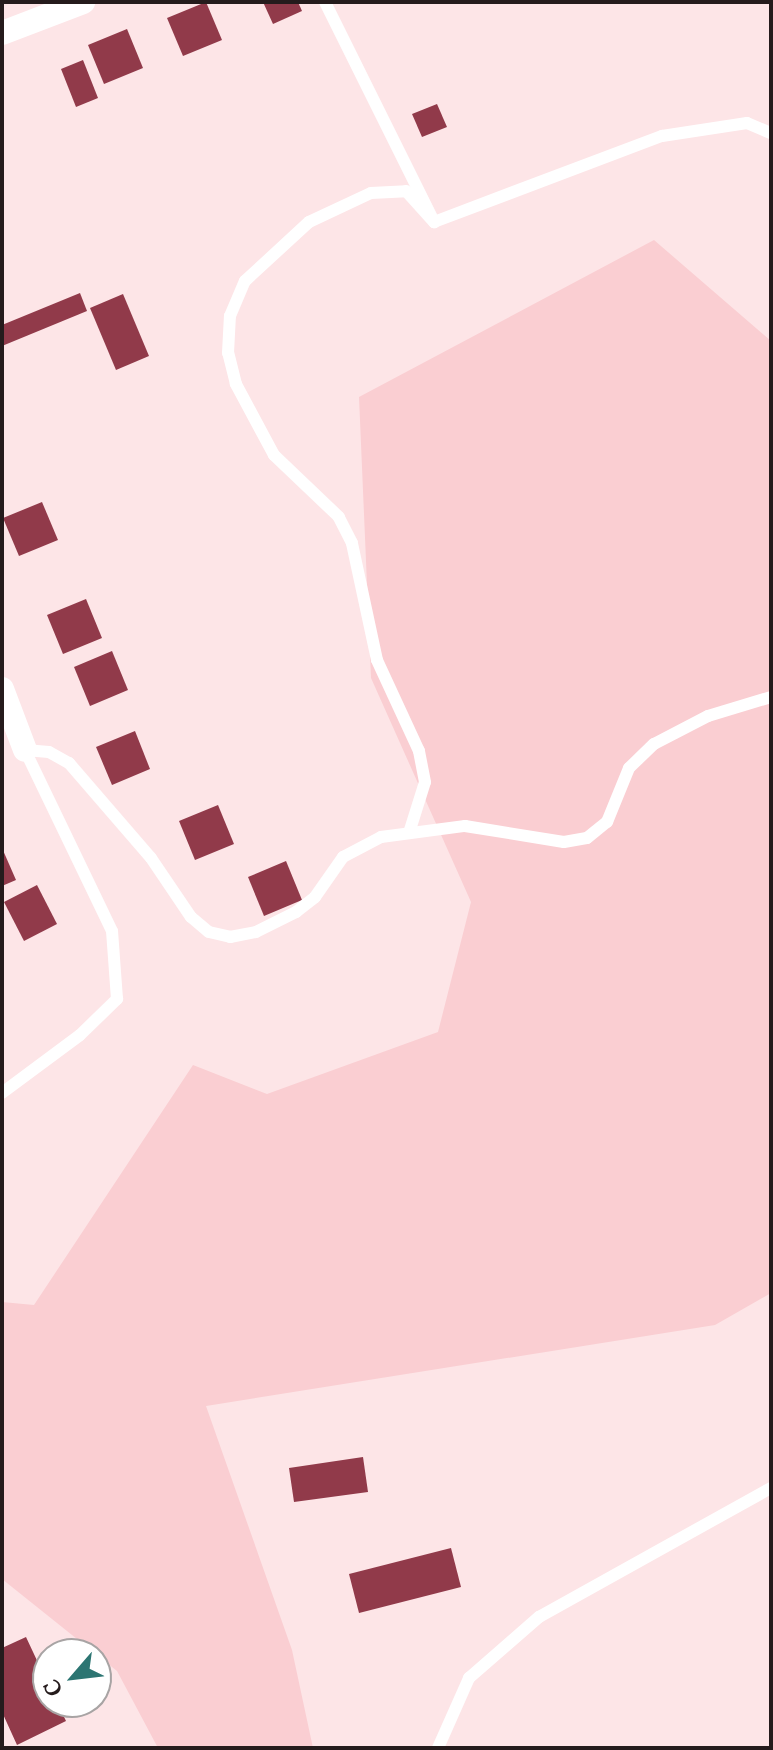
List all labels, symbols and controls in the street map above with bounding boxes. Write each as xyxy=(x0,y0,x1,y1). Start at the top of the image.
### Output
north arrow xyxy=(32,1638,112,1718)
text: С xyxy=(37,1675,68,1702)

